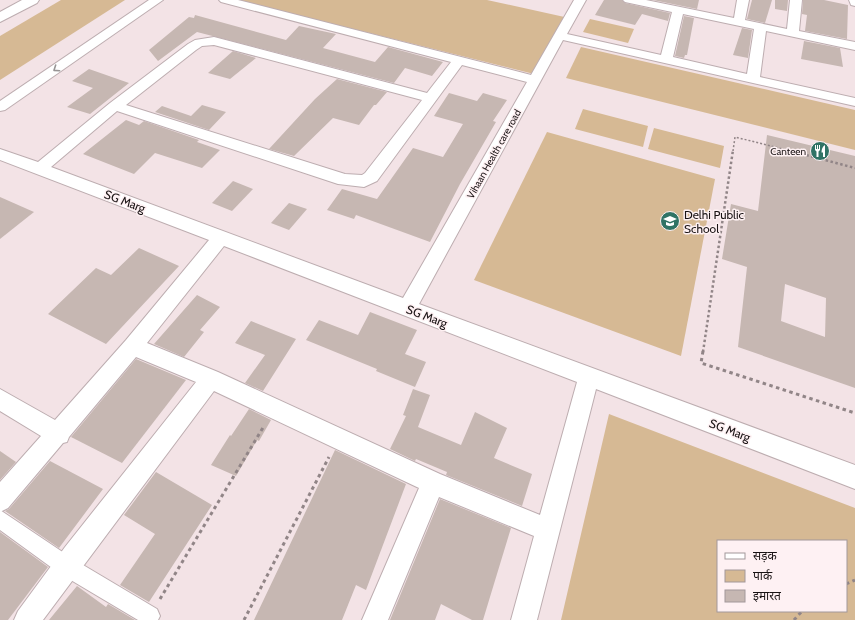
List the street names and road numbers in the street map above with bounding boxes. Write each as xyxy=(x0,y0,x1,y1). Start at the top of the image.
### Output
street label: Vihaan Health care road xyxy=(464,107,524,201)
street label: SG Marg xyxy=(102,186,149,216)
street label: SG Marg xyxy=(404,301,451,331)
street label: SG Marg xyxy=(707,415,754,445)

